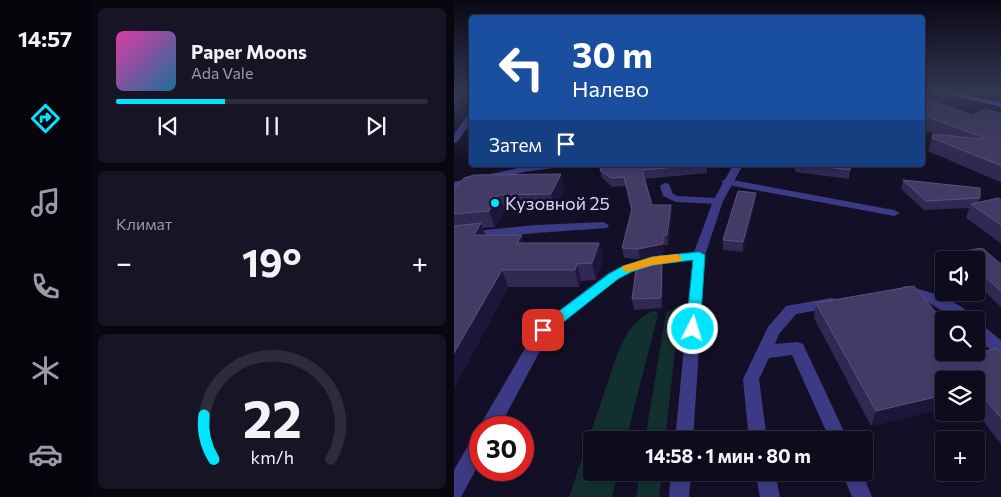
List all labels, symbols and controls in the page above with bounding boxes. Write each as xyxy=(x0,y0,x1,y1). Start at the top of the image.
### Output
text: 14:57 xyxy=(18,25,72,52)
text: 30 m xyxy=(572,32,653,75)
icon: left xyxy=(489,35,554,100)
text: Paper Moons xyxy=(191,40,307,63)
text: Ada Vale xyxy=(191,63,253,82)
text: Налево xyxy=(572,75,649,102)
icon: directions xyxy=(28,101,63,136)
icon: previous xyxy=(154,112,182,140)
icon: pause xyxy=(258,112,286,140)
icon: next xyxy=(362,112,390,140)
icon: arrive xyxy=(552,130,580,158)
text: Затем xyxy=(489,133,542,156)
icon: music xyxy=(28,185,63,220)
place label: Кузовной 25 xyxy=(505,192,610,214)
marker: Кузовной 25 xyxy=(489,197,501,209)
text: Климат xyxy=(116,214,172,233)
text: 19° xyxy=(242,238,302,285)
text: − xyxy=(116,245,132,279)
text: + xyxy=(412,245,428,279)
map controls xyxy=(935,251,985,481)
button: sound xyxy=(935,251,985,301)
icon: phone xyxy=(28,269,63,304)
position arrow xyxy=(666,302,718,354)
pin xyxy=(522,309,564,351)
button: search xyxy=(935,311,985,361)
icon: arrive xyxy=(529,316,557,344)
icon: climate xyxy=(28,353,63,388)
button: layers xyxy=(935,371,985,421)
text: 22 xyxy=(242,385,302,449)
speed limit sign: 30 xyxy=(469,416,534,481)
button: + xyxy=(935,431,985,481)
icon: car xyxy=(28,437,63,472)
text: 14:58 · 1 мин · 80 m xyxy=(645,444,811,467)
text: km/h xyxy=(250,446,294,468)

